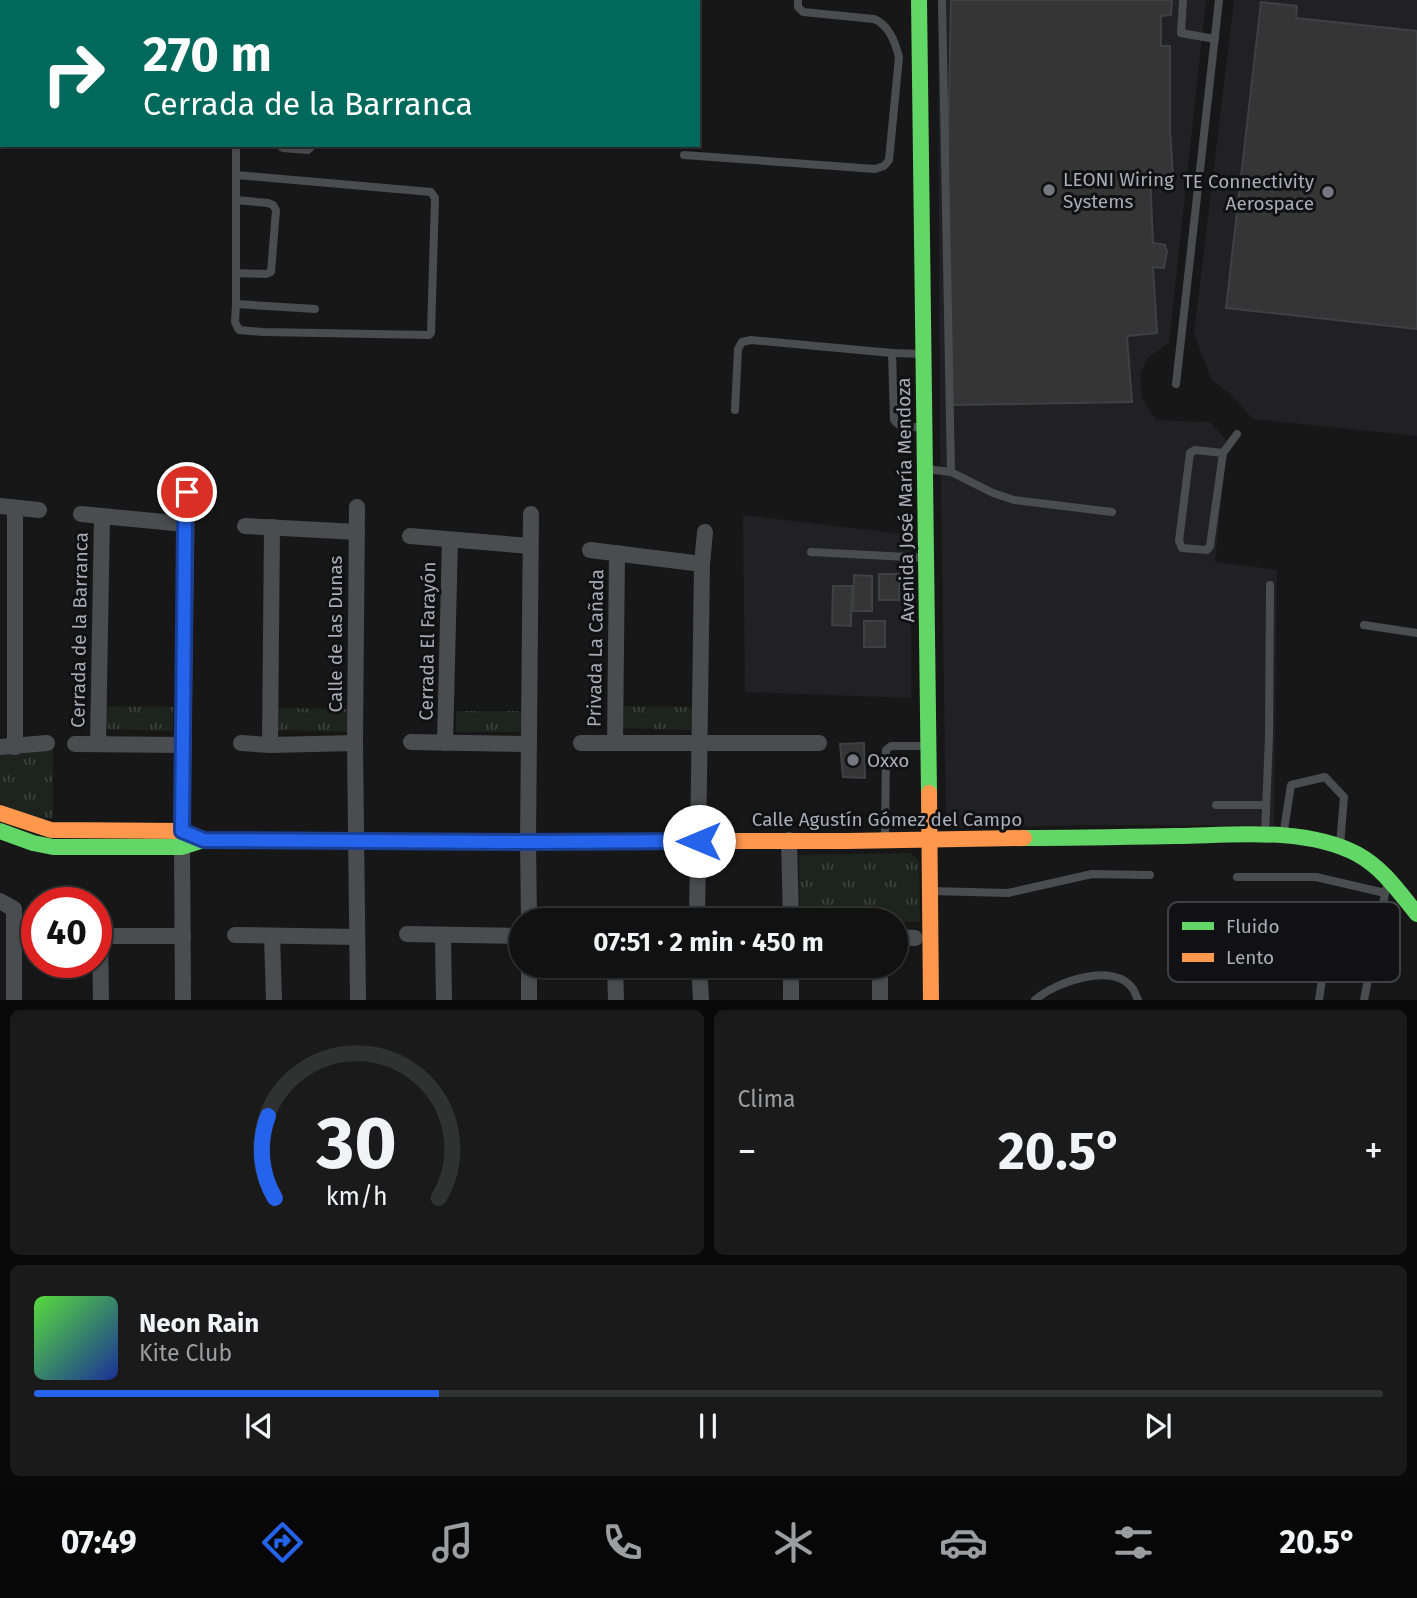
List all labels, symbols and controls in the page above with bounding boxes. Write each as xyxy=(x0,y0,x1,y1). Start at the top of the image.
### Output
text: 270 m xyxy=(143,25,272,84)
icon: right xyxy=(28,28,119,119)
text: Cerrada de la Barranca xyxy=(143,85,473,123)
place label: LEONI Wiring Systems xyxy=(1063,168,1174,213)
place label: TE Connectivity Aerospace xyxy=(1183,170,1315,215)
marker: LEONI Wiring Systems xyxy=(1041,182,1057,198)
marker: TE Connectivity Aerospace xyxy=(1320,184,1336,200)
street label: Avenida José María Mendoza xyxy=(892,377,919,623)
pin xyxy=(157,462,217,522)
icon: arrive xyxy=(168,473,206,511)
street label: Cerrada de la Barranca xyxy=(66,532,93,728)
street label: Calle de las Dunas xyxy=(324,556,347,712)
street label: Cerrada El Farayón xyxy=(415,561,440,721)
street label: Privada La Cañada xyxy=(583,569,608,727)
place label: Oxxo xyxy=(867,749,909,772)
marker: Oxxo xyxy=(845,752,861,768)
position arrow xyxy=(662,804,736,878)
street label: Calle Agustín Gómez del Campo xyxy=(752,808,1022,831)
speed limit sign: 40 xyxy=(21,887,112,978)
legend xyxy=(1168,902,1400,982)
text: Fluido xyxy=(1226,915,1280,938)
text: 07:51 · 2 min · 450 m xyxy=(593,927,824,958)
text: Lento xyxy=(1226,946,1274,969)
text: Clima xyxy=(738,1085,796,1113)
text: 30 xyxy=(316,1101,397,1188)
text: 20.5° xyxy=(998,1120,1123,1183)
text: − xyxy=(738,1128,757,1174)
text: + xyxy=(1364,1128,1383,1174)
text: km/h xyxy=(326,1182,388,1212)
text: Neon Rain xyxy=(139,1308,259,1339)
text: Kite Club xyxy=(139,1339,232,1367)
icon: previous xyxy=(240,1407,278,1445)
icon: pause xyxy=(689,1407,727,1445)
icon: next xyxy=(1139,1407,1177,1445)
icon: directions xyxy=(258,1518,307,1567)
icon: music xyxy=(428,1518,477,1567)
icon: phone xyxy=(598,1518,647,1567)
icon: climate xyxy=(769,1518,818,1567)
icon: car xyxy=(939,1518,988,1567)
icon: filters xyxy=(1109,1518,1158,1567)
text: 07:49 xyxy=(61,1523,137,1561)
text: 20.5° xyxy=(1280,1523,1356,1561)

